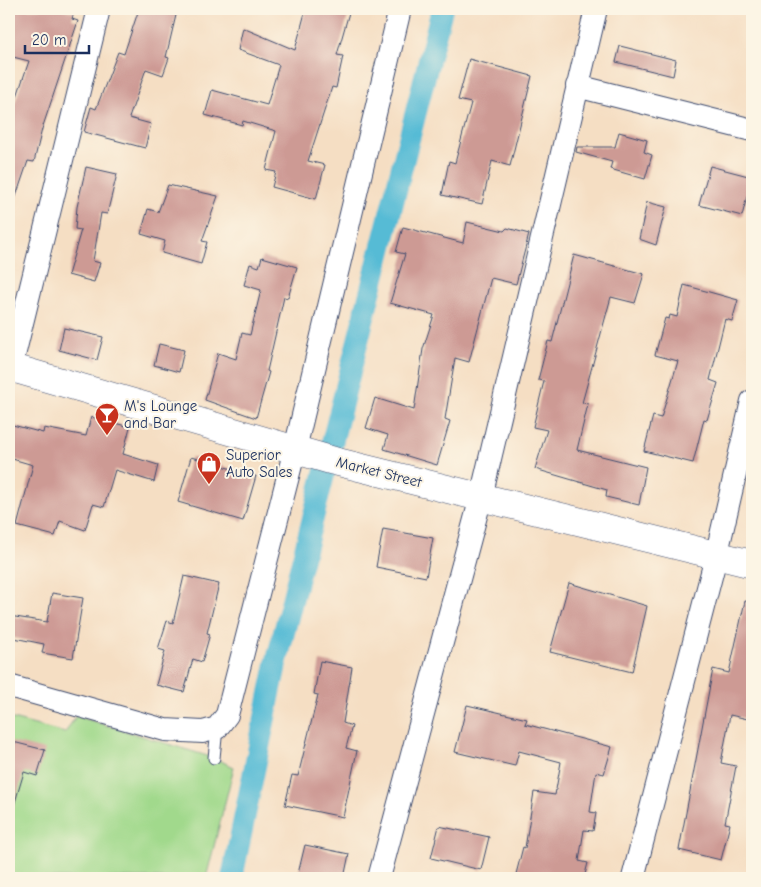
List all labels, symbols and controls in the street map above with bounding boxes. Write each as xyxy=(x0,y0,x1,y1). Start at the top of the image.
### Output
scale bar xyxy=(25,22,89,54)
text: 20 m xyxy=(32,31,66,49)
place label: M's Lounge and Bar xyxy=(124,397,198,432)
bar icon: M's Lounge and Bar xyxy=(94,402,120,436)
place label: Superior Auto Sales xyxy=(226,446,292,481)
shop icon: Superior Auto Sales xyxy=(196,451,222,485)
street label: Market Street xyxy=(334,453,424,491)

